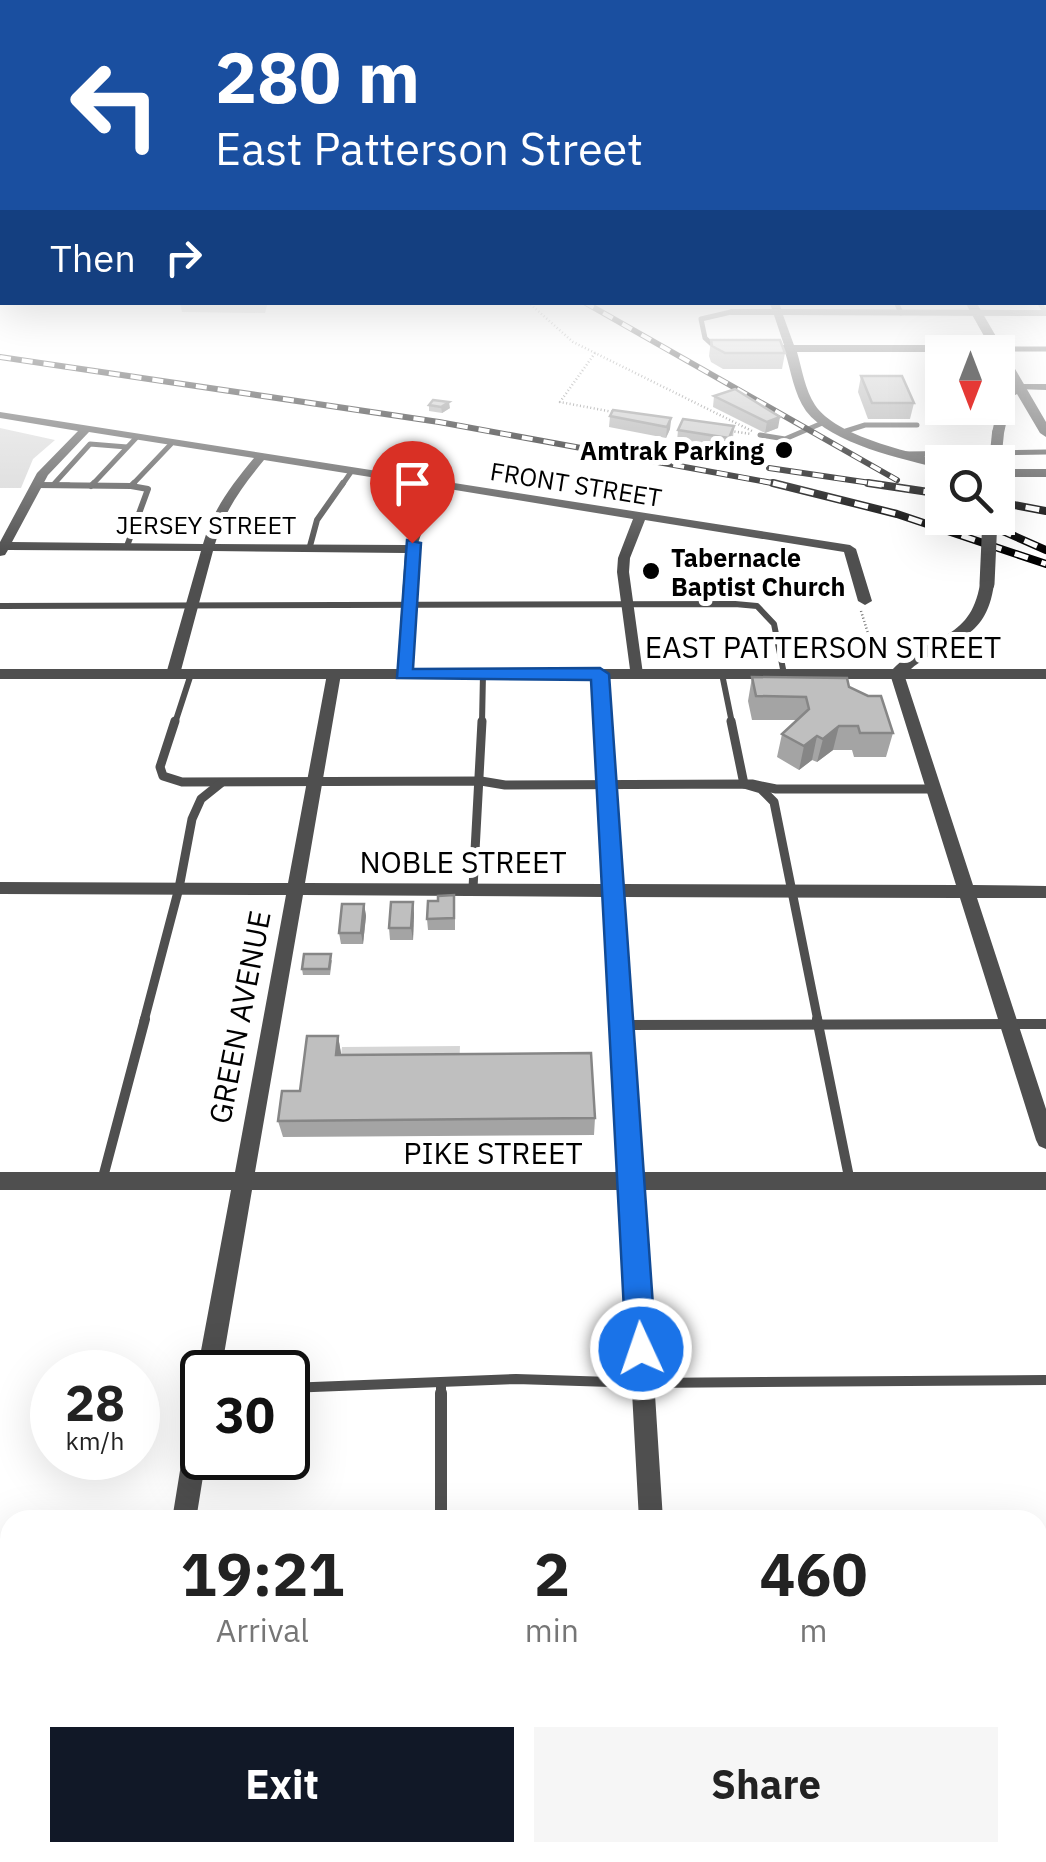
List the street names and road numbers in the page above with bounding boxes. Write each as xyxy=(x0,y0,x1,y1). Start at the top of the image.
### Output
street label: FRONT STREET xyxy=(488,454,664,514)
street label: JERSEY STREET xyxy=(116,508,296,541)
street label: EAST PATTERSON STREET xyxy=(645,627,1001,666)
street label: NOBLE STREET xyxy=(359,842,567,881)
street label: GREEN AVENUE xyxy=(199,907,279,1127)
street label: PIKE STREET xyxy=(403,1133,583,1172)

